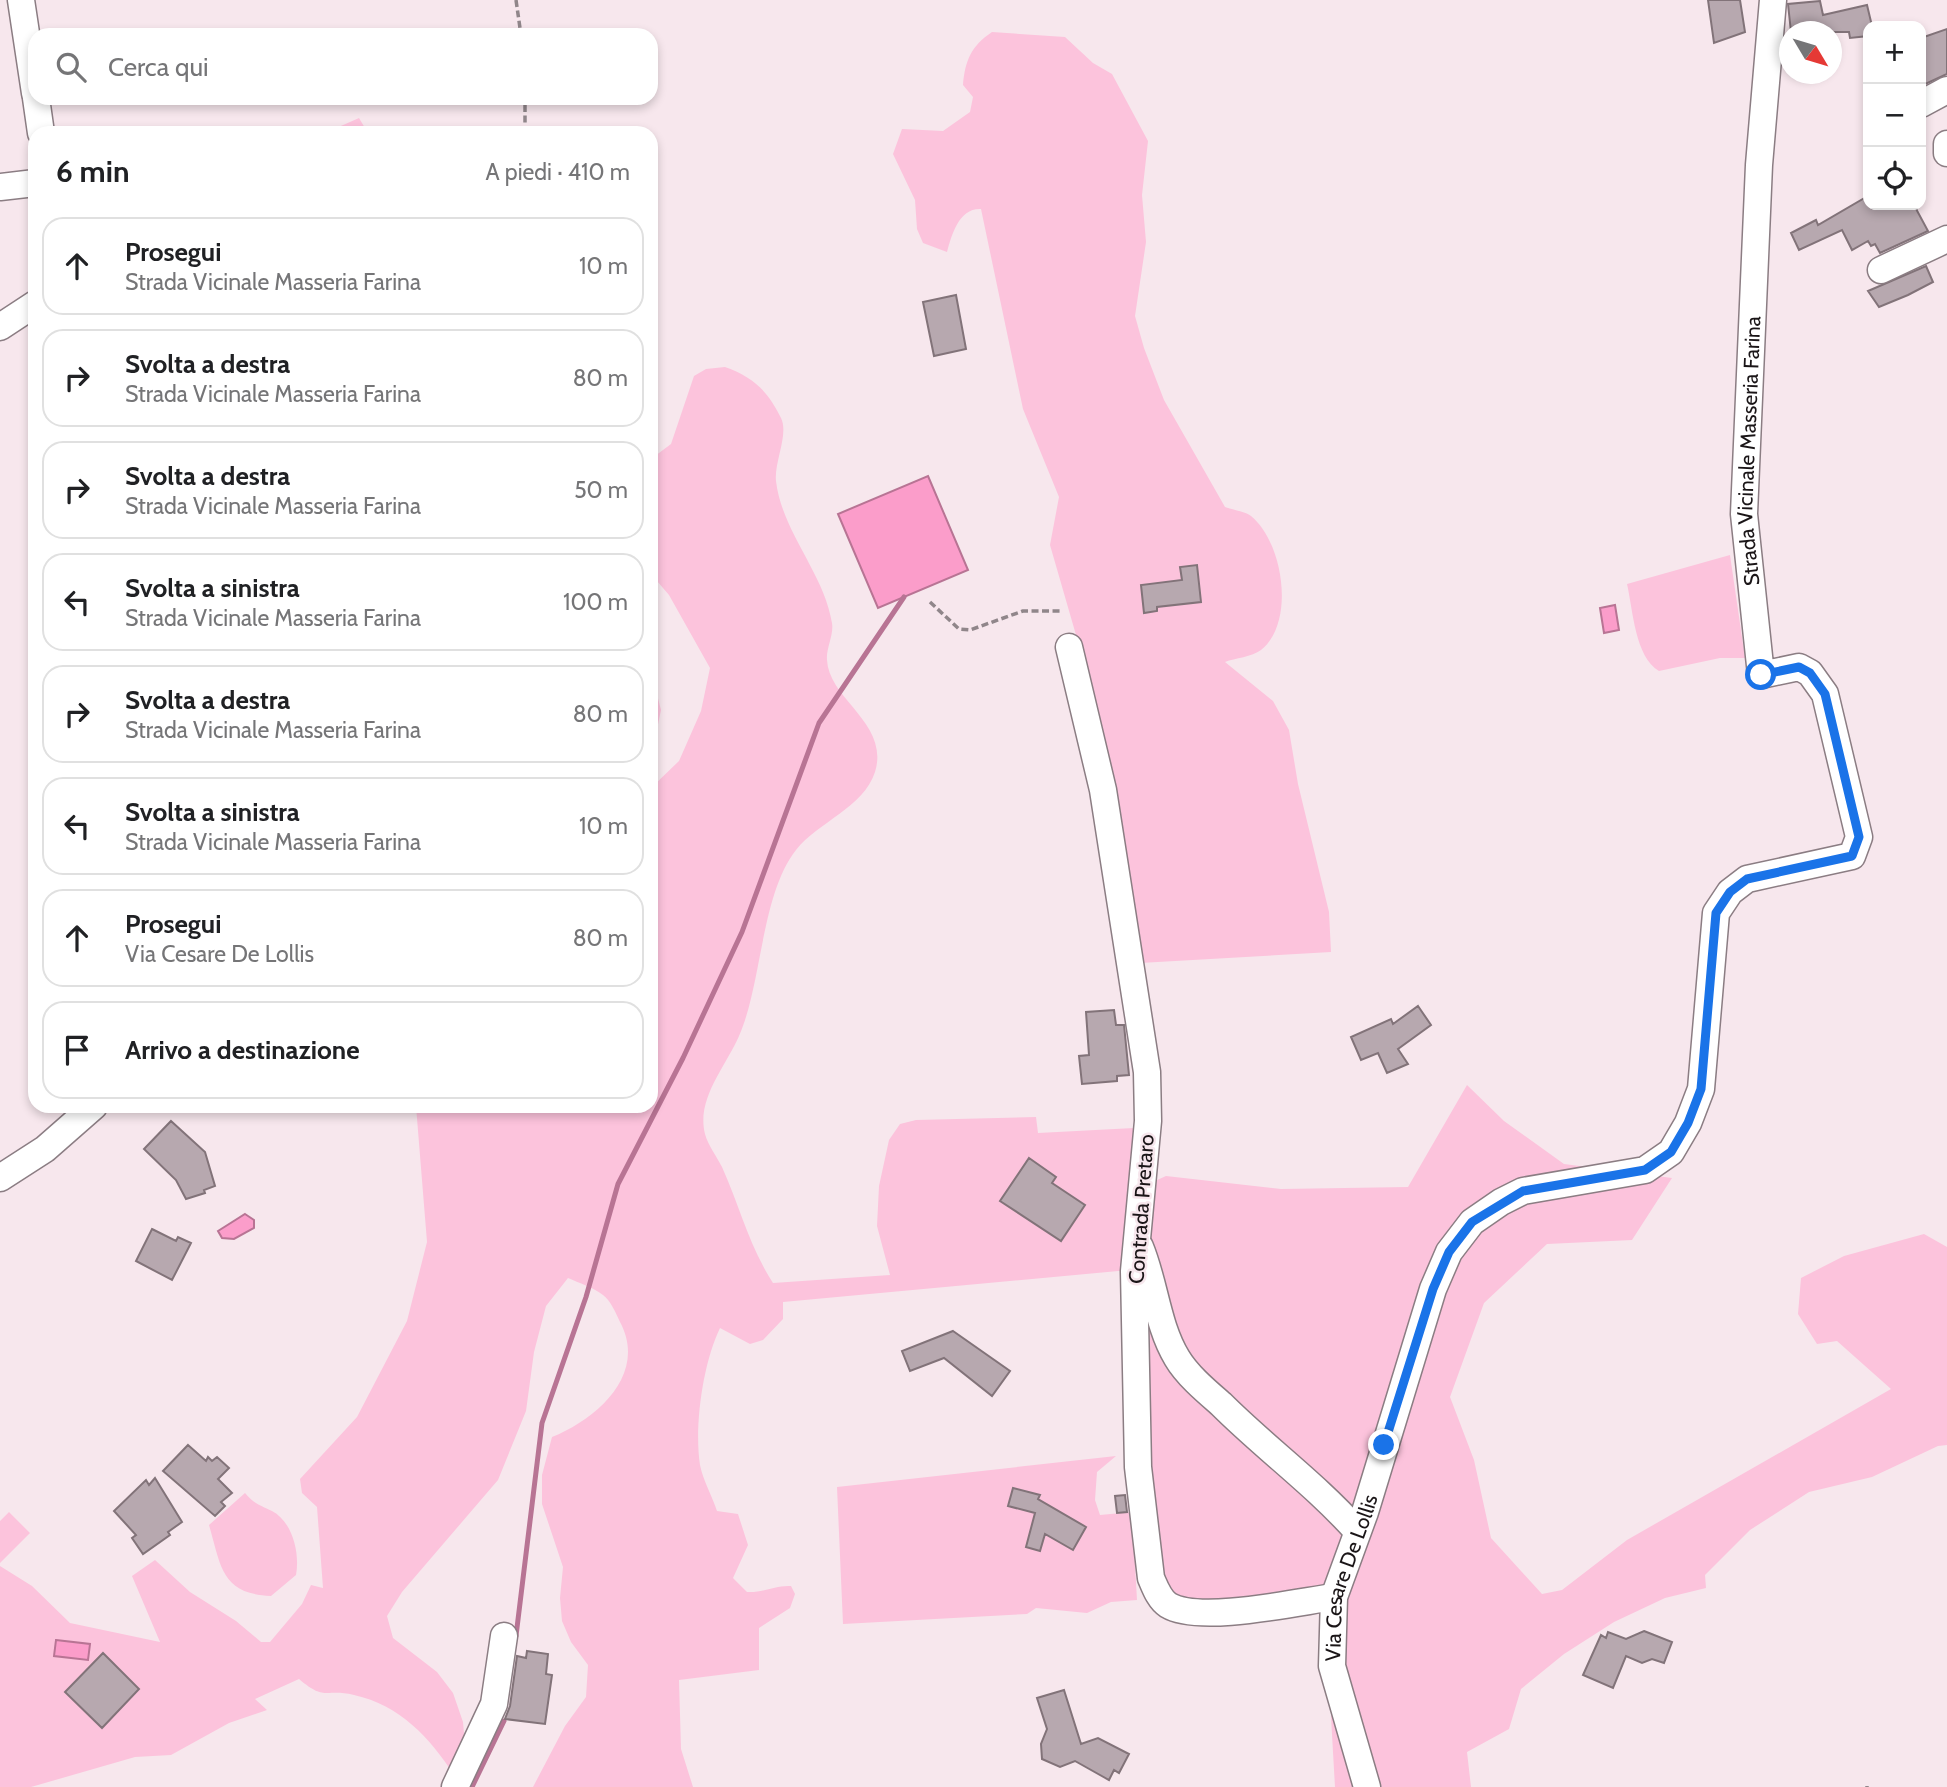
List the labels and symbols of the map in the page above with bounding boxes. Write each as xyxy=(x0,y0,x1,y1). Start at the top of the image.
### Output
north arrow xyxy=(1779,21,1842,84)
street label: Strada Vicinale Masseria Farina xyxy=(1731,315,1765,587)
route start xyxy=(1745,659,1776,690)
street label: Contrada Pretaro xyxy=(1123,1133,1159,1285)
route end xyxy=(1368,1429,1399,1460)
street label: Via Cesare De Lollis xyxy=(1320,1491,1382,1662)

